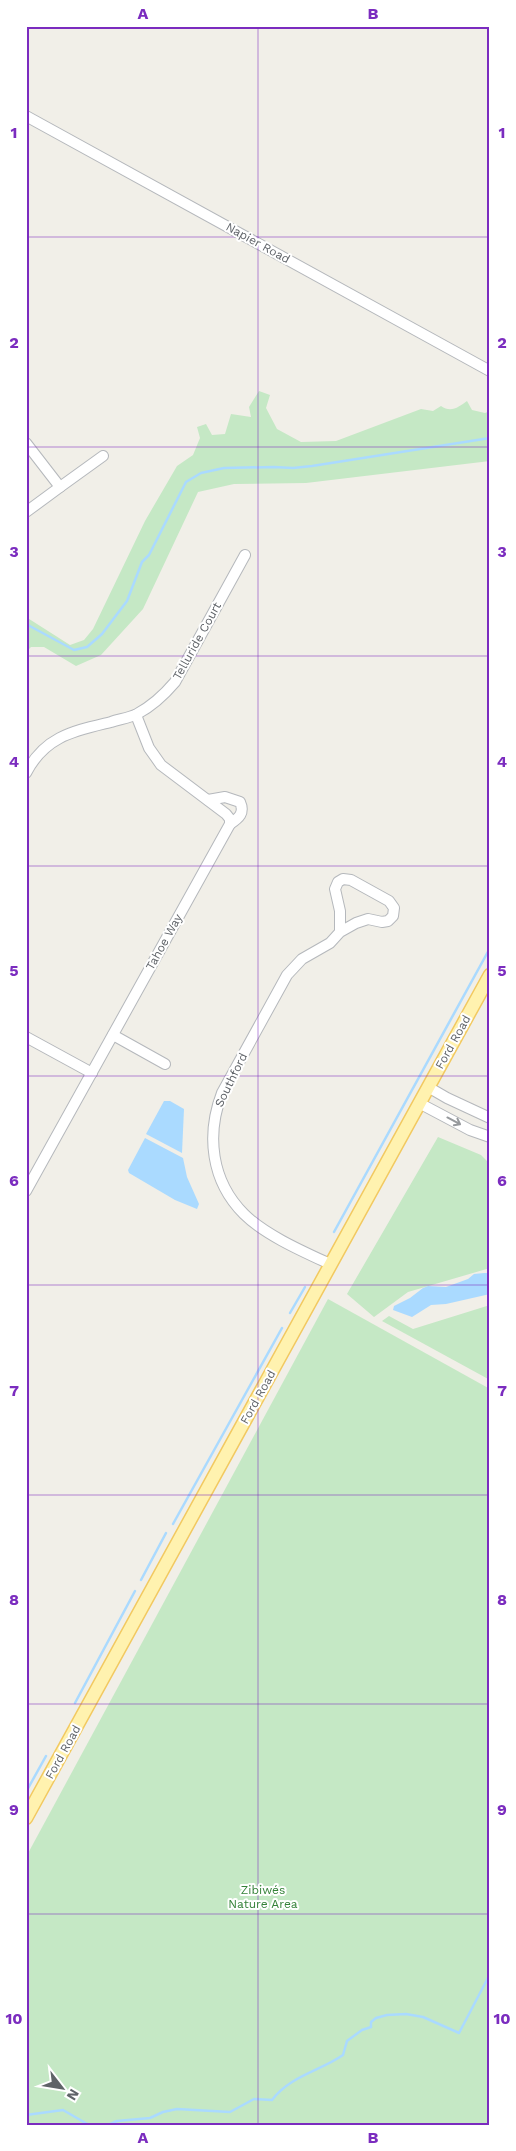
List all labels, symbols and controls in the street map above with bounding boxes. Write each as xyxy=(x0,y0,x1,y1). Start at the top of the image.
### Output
text: A xyxy=(138,4,149,23)
text: B xyxy=(368,4,379,23)
text: 1 xyxy=(11,123,17,142)
text: 1 xyxy=(499,123,505,142)
street label: Napier Road xyxy=(223,220,293,266)
text: 2 xyxy=(9,333,19,352)
text: 2 xyxy=(497,333,507,352)
text: 3 xyxy=(9,542,19,561)
text: 3 xyxy=(497,542,507,561)
street label: Telluride Court xyxy=(170,600,224,682)
text: 4 xyxy=(9,752,19,771)
text: 4 xyxy=(497,752,507,771)
street label: Tahoe Way xyxy=(143,911,186,972)
text: 5 xyxy=(9,961,19,980)
text: 5 xyxy=(497,961,507,980)
street label: Ford Road xyxy=(432,1013,474,1071)
street label: Southford xyxy=(212,1051,250,1109)
one-way arrow xyxy=(446,1117,461,1127)
text: 6 xyxy=(9,1171,19,1190)
text: 6 xyxy=(497,1171,507,1190)
street label: Ford Road xyxy=(237,1368,279,1426)
text: 7 xyxy=(9,1381,19,1400)
text: 7 xyxy=(497,1381,507,1400)
text: 8 xyxy=(9,1590,19,1609)
text: 8 xyxy=(497,1590,507,1609)
street label: Ford Road xyxy=(42,1723,84,1781)
text: 9 xyxy=(9,1800,19,1819)
text: 9 xyxy=(497,1800,507,1819)
park label: Zibiwés Nature Area xyxy=(228,1883,298,1911)
text: 10 xyxy=(5,2009,23,2028)
text: 10 xyxy=(493,2009,511,2028)
north arrow xyxy=(38,2064,88,2114)
text: N xyxy=(64,2086,83,2103)
text: A xyxy=(138,2128,149,2147)
text: B xyxy=(368,2128,379,2147)

